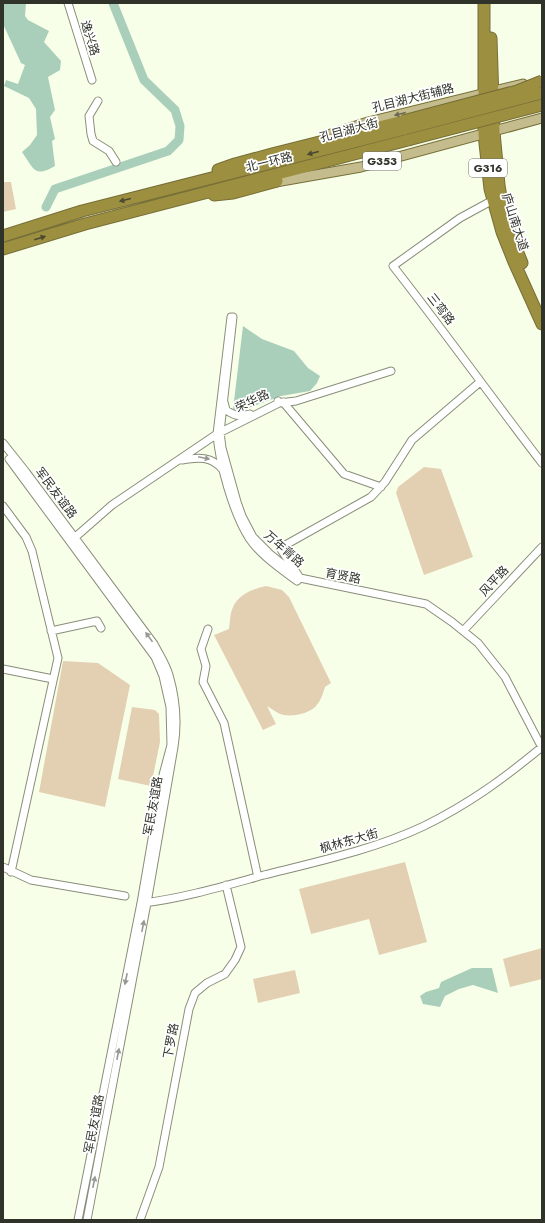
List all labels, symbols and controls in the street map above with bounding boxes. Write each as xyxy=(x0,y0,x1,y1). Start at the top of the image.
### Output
street label: 逸兴路 xyxy=(76,18,104,58)
street label: 孔目湖大街辅路 xyxy=(370,79,456,117)
one-way arrow xyxy=(394,111,406,117)
street label: 孔目湖大街 xyxy=(318,114,380,146)
street label: 北一环路 xyxy=(244,147,294,177)
one-way arrow xyxy=(307,150,319,156)
road number: G353 xyxy=(363,152,401,170)
road number: G316 xyxy=(469,159,507,177)
street label: 庐山南大道 xyxy=(497,191,533,253)
one-way arrow xyxy=(119,198,131,204)
one-way arrow xyxy=(35,235,47,241)
street label: 三弯路 xyxy=(423,289,459,329)
street label: 荣华路 xyxy=(232,385,272,417)
one-way arrow xyxy=(197,456,210,462)
street label: 军民友谊路 xyxy=(31,464,81,522)
street label: 万年青路 xyxy=(260,526,308,572)
street label: 风平路 xyxy=(475,562,513,600)
street label: 育贤路 xyxy=(324,564,362,588)
one-way arrow xyxy=(145,632,153,643)
street label: 军民友谊路 xyxy=(139,775,167,837)
street label: 枫林东大街 xyxy=(318,824,380,858)
one-way arrow xyxy=(140,920,146,932)
one-way arrow xyxy=(122,973,128,985)
street label: 下罗路 xyxy=(159,1022,183,1060)
one-way arrow xyxy=(116,1048,122,1060)
street label: 军民友谊路 xyxy=(79,1093,109,1155)
one-way arrow xyxy=(91,1176,97,1188)

